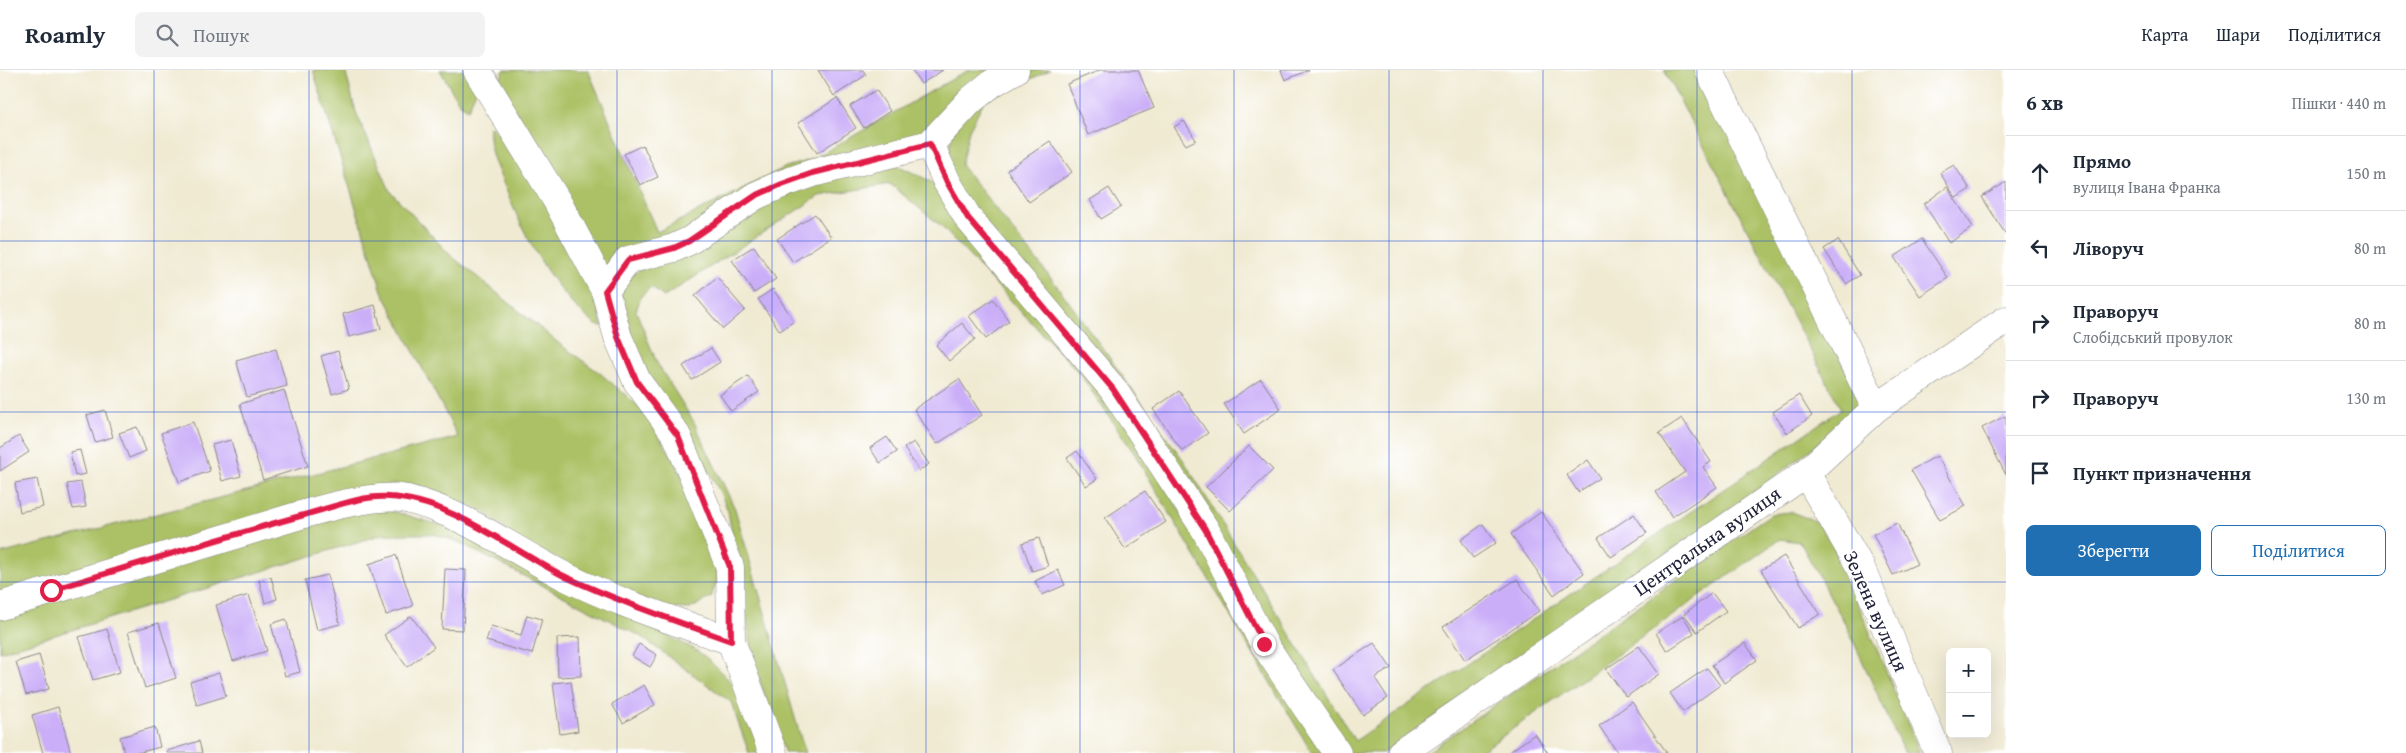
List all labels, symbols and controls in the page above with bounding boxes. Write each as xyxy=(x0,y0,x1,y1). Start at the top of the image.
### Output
search box xyxy=(135,12,485,57)
text: Roamly xyxy=(25,17,105,52)
icon: search xyxy=(153,21,181,49)
text: Пошук xyxy=(193,21,249,49)
text: Карта xyxy=(2142,21,2188,48)
text: Шари xyxy=(2216,21,2260,48)
text: Поділитися xyxy=(2288,21,2381,48)
text: 6 хв xyxy=(2026,87,2064,118)
text: Пішки · 440 m xyxy=(2292,91,2386,115)
text: Прямо xyxy=(2073,147,2131,175)
icon: ahead xyxy=(2026,159,2054,187)
text: 150 m xyxy=(2346,161,2386,185)
text: вулиця Івана Франка xyxy=(2073,175,2221,199)
icon: left xyxy=(2026,234,2054,262)
text: Ліворуч xyxy=(2073,234,2144,262)
text: 80 m xyxy=(2354,236,2386,260)
text: Праворуч xyxy=(2073,297,2158,325)
icon: right xyxy=(2026,309,2054,337)
text: 80 m xyxy=(2354,311,2386,335)
text: Слобідський провулок xyxy=(2073,325,2233,349)
icon: right xyxy=(2026,384,2054,412)
text: Праворуч xyxy=(2073,384,2158,412)
text: 130 m xyxy=(2346,386,2386,410)
icon: arrive xyxy=(2026,459,2054,487)
text: Пункт призначення xyxy=(2073,459,2251,487)
street label: Центральна вулиця xyxy=(1627,479,1786,602)
button: Зберегти xyxy=(2026,525,2201,576)
button: Поділитися xyxy=(2211,525,2386,576)
street label: Зелена вулиця xyxy=(1837,546,1916,676)
route start xyxy=(40,579,63,602)
route end xyxy=(1253,633,1276,656)
map controls xyxy=(1946,648,1991,738)
button: + xyxy=(1946,648,1991,693)
button: − xyxy=(1946,693,1991,738)

